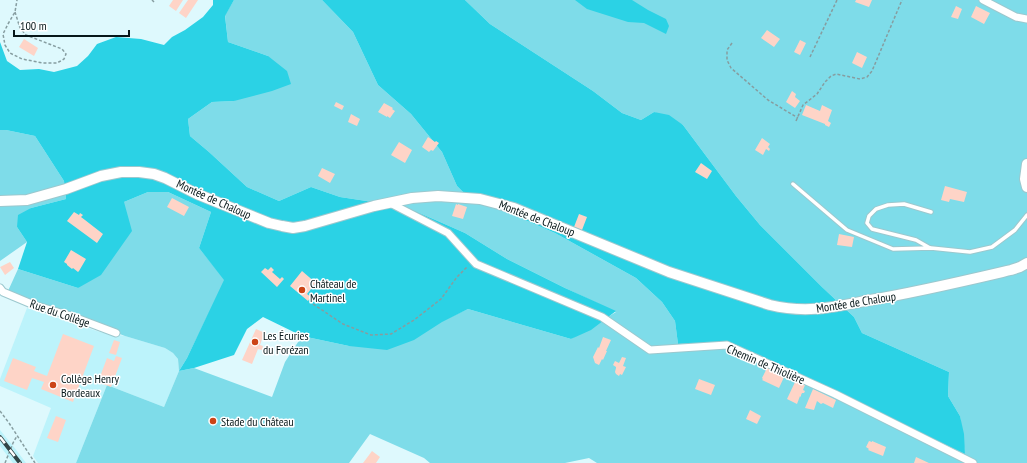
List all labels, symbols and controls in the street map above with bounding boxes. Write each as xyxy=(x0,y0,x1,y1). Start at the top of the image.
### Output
scale bar xyxy=(14,12,129,38)
text: 100 m xyxy=(20,18,47,33)
street label: Montée de Chaloup xyxy=(174,176,254,222)
street label: Montée de Chaloup xyxy=(497,197,577,239)
place label: Château de Martinel xyxy=(310,276,356,305)
marker: Château de Martinel xyxy=(297,285,307,295)
street label: Montée de Chaloup xyxy=(815,288,897,316)
street label: Rue du Collège xyxy=(28,296,92,330)
place label: Les Écuries du Forézan xyxy=(263,328,309,357)
marker: Les Écuries du Forézan xyxy=(250,337,260,347)
street label: Chemin de Thiolière xyxy=(725,341,807,387)
place label: Collège Henry Bordeaux xyxy=(61,371,119,400)
marker: Collège Henry Bordeaux xyxy=(48,380,58,390)
place label: Stade du Château xyxy=(221,414,294,429)
marker: Stade du Château xyxy=(208,416,218,426)

